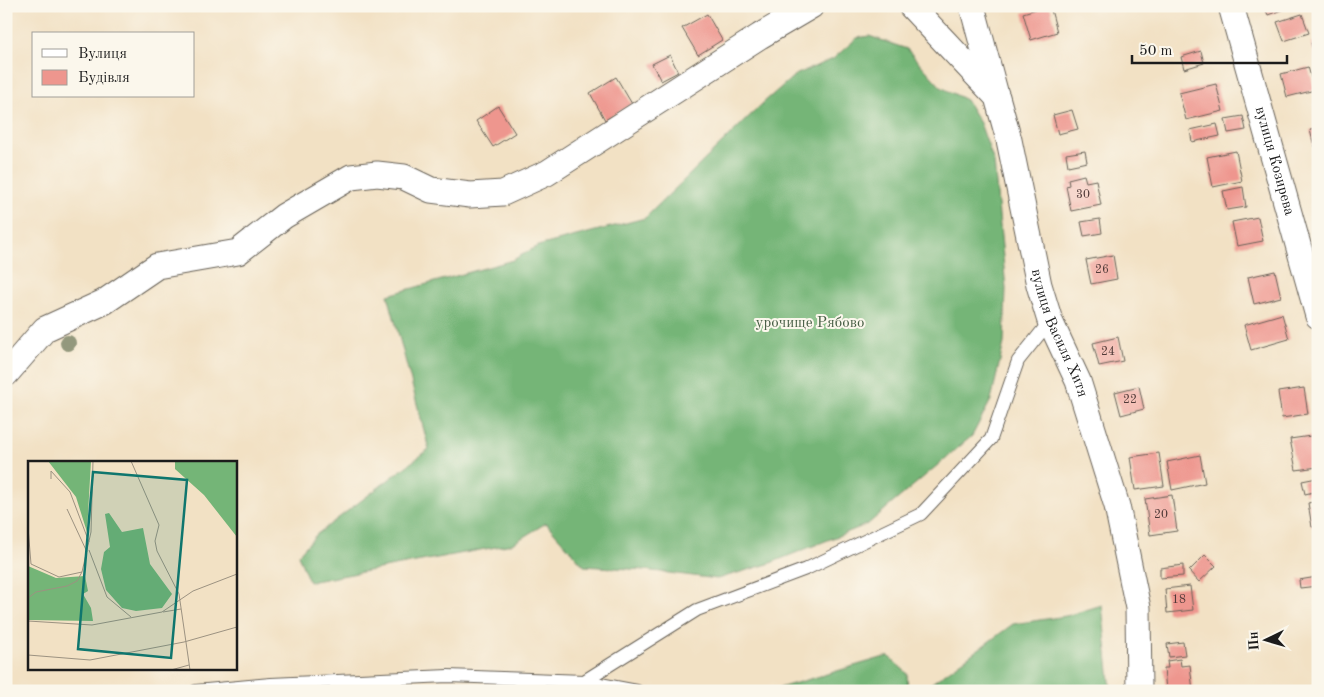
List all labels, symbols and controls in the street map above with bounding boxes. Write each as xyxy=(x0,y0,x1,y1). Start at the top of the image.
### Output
legend xyxy=(32,32,195,98)
scale bar xyxy=(1132,32,1286,64)
text: 50 m xyxy=(1139,44,1173,59)
text: Вулиця xyxy=(78,47,127,62)
text: Будівля xyxy=(78,71,130,86)
street label: вулиця Козирева xyxy=(1252,105,1297,218)
house number: 30 xyxy=(1076,189,1090,201)
house number: 26 xyxy=(1095,264,1109,276)
street label: вулиця Василя Хитя xyxy=(1028,268,1090,399)
park label: урочище Рябово xyxy=(756,316,864,331)
house number: 24 xyxy=(1101,346,1115,358)
house number: 22 xyxy=(1123,394,1137,406)
inset map xyxy=(28,461,236,670)
house number: 20 xyxy=(1154,509,1168,521)
house number: 18 xyxy=(1172,594,1186,606)
north arrow xyxy=(1242,614,1292,664)
text: Пн xyxy=(1246,631,1262,651)

